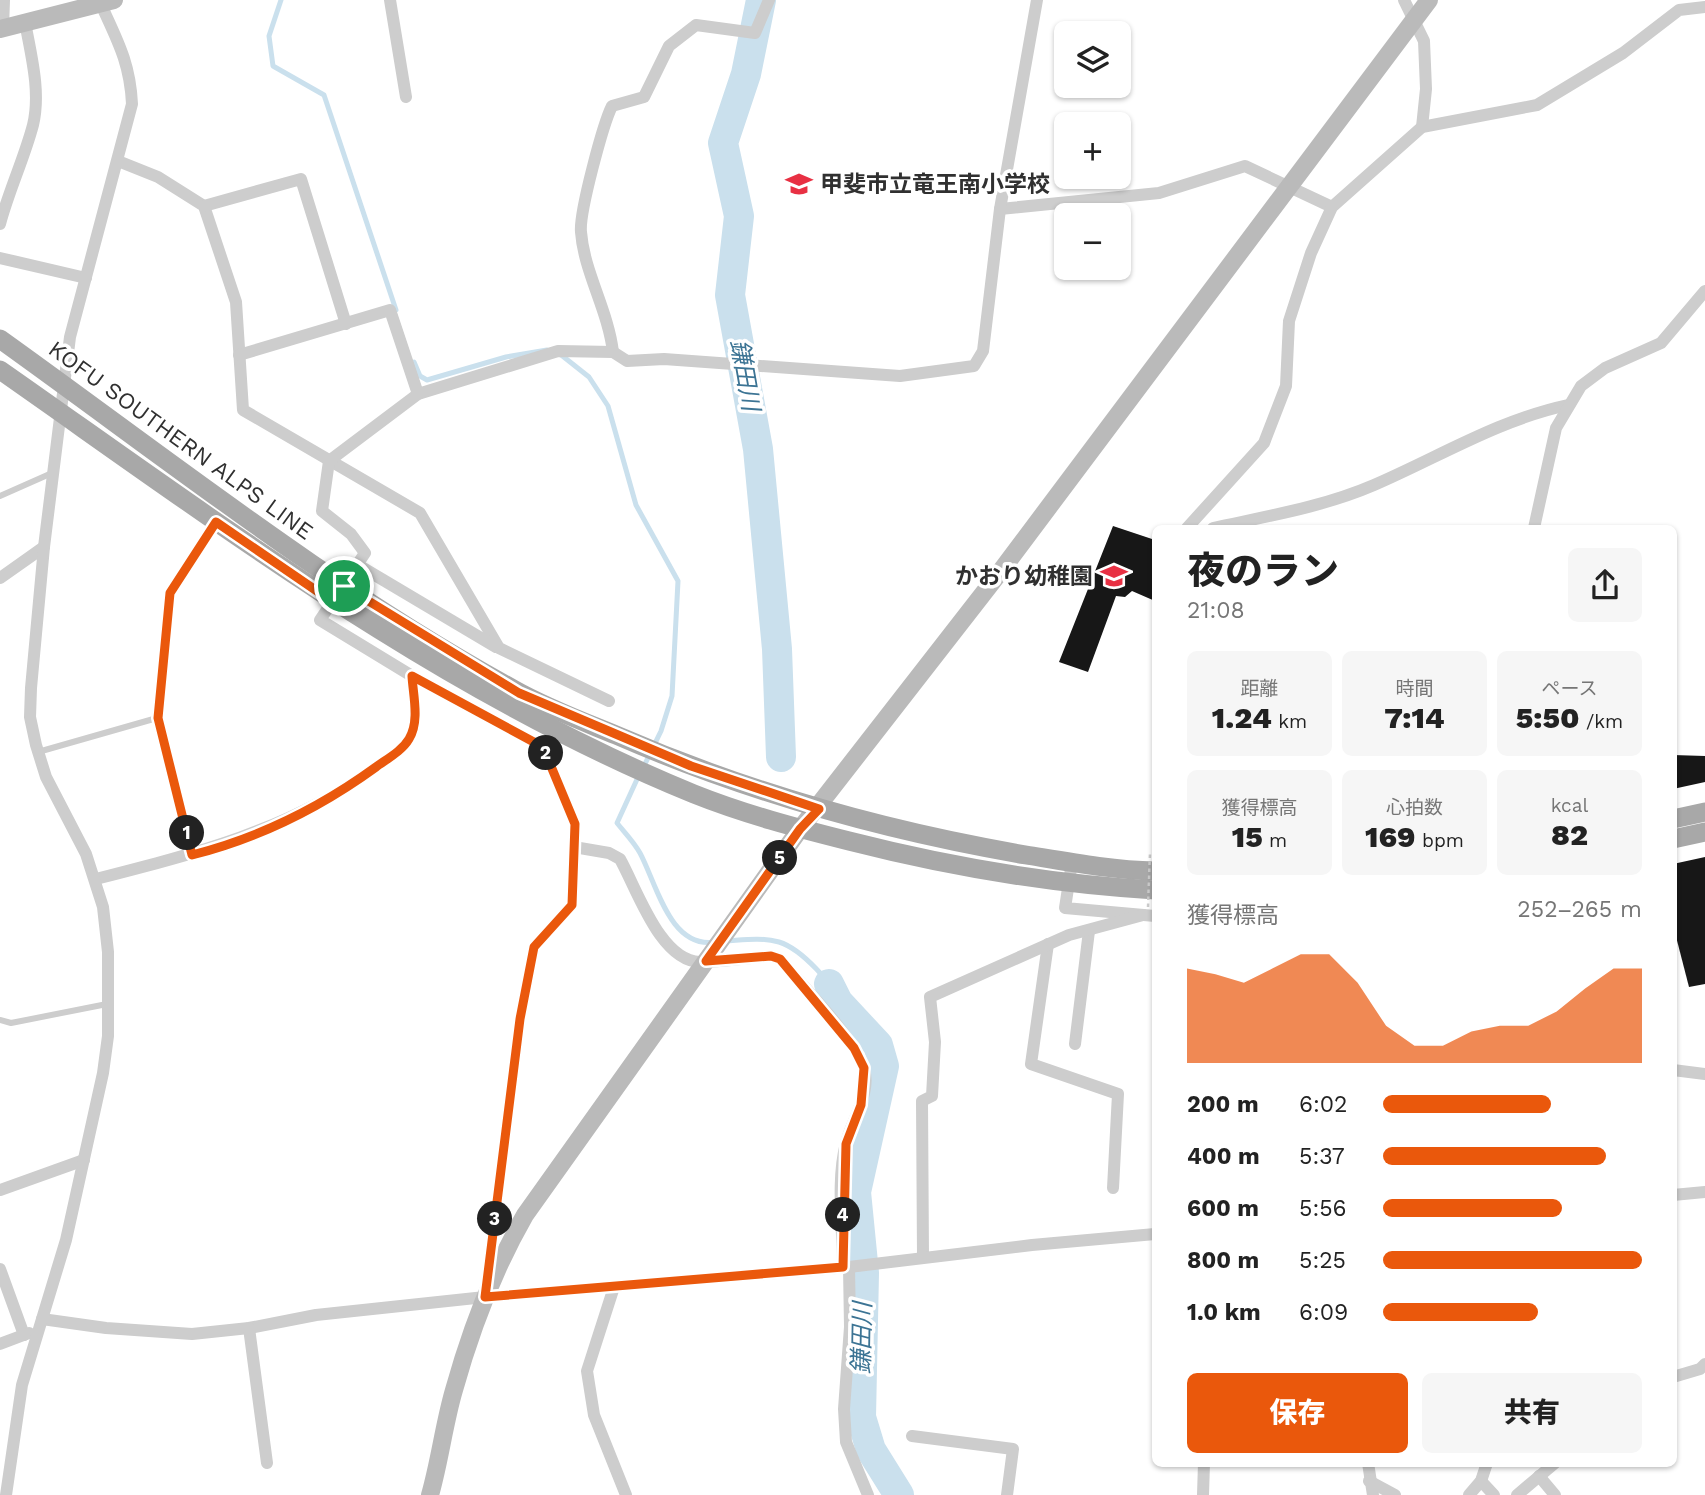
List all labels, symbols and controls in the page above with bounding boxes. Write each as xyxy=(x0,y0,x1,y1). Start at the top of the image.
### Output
map controls xyxy=(1054,21,1131,280)
button: layers xyxy=(1054,21,1131,98)
button: + xyxy=(1054,112,1131,189)
school or university icon: 甲斐市立竜王南小学校 xyxy=(784,169,814,199)
place label: 甲斐市立竜王南小学校 xyxy=(820,171,1050,198)
button: − xyxy=(1054,203,1131,280)
street label: KOFU SOUTHERN ALPS LINE xyxy=(43,335,318,545)
water label: 鎌田川 xyxy=(725,337,766,416)
button: share xyxy=(1568,548,1642,622)
text: 夜のラン xyxy=(1187,549,1339,593)
pin xyxy=(314,556,374,616)
school or university icon: かおり幼稚園 xyxy=(1099,561,1129,591)
place label: かおり幼稚園 xyxy=(955,563,1093,590)
icon: arrive xyxy=(325,567,363,605)
text: 21:08 xyxy=(1187,597,1245,624)
text: 距離 xyxy=(1240,677,1279,700)
text: 時間 xyxy=(1395,677,1434,700)
text: ペース xyxy=(1541,677,1598,700)
text: 1.24 xyxy=(1212,700,1272,735)
text: 7:14 xyxy=(1384,700,1445,735)
text: 5:50 xyxy=(1516,700,1579,735)
text: km xyxy=(1272,710,1307,733)
text: /km xyxy=(1579,710,1623,733)
pin: 2 xyxy=(528,736,564,770)
text: 2 xyxy=(540,741,551,764)
text: kcal xyxy=(1551,794,1588,817)
text: 獲得標高 xyxy=(1221,796,1298,819)
text: 心拍数 xyxy=(1386,796,1443,819)
pin: 1 xyxy=(170,816,204,850)
text: 82 xyxy=(1551,817,1588,852)
text: 15 xyxy=(1232,819,1263,854)
text: 169 xyxy=(1365,819,1416,854)
text: 1 xyxy=(182,821,191,844)
text: m xyxy=(1263,829,1287,852)
text: bpm xyxy=(1416,829,1464,852)
pin: 5 xyxy=(762,840,798,876)
text: 5 xyxy=(774,846,785,869)
text: 252–265 m xyxy=(1517,896,1642,923)
text: 獲得標高 xyxy=(1187,902,1279,929)
text: 200 m xyxy=(1187,1091,1259,1118)
text: 6:02 xyxy=(1299,1091,1348,1118)
text: 400 m xyxy=(1187,1143,1260,1170)
text: 5:37 xyxy=(1299,1143,1345,1170)
text: 600 m xyxy=(1187,1195,1259,1222)
text: 5:56 xyxy=(1299,1195,1347,1222)
pin: 4 xyxy=(826,1198,860,1232)
pin: 3 xyxy=(477,1202,512,1236)
text: 4 xyxy=(836,1203,849,1226)
text: 3 xyxy=(489,1207,500,1230)
text: 800 m xyxy=(1187,1247,1259,1274)
text: 5:25 xyxy=(1299,1247,1346,1274)
water label: 鎌田川 xyxy=(847,1299,877,1374)
text: 1.0 km xyxy=(1187,1299,1261,1326)
text: 6:09 xyxy=(1299,1299,1348,1326)
button: 保存 xyxy=(1187,1373,1408,1453)
button: 共有 xyxy=(1422,1373,1642,1453)

